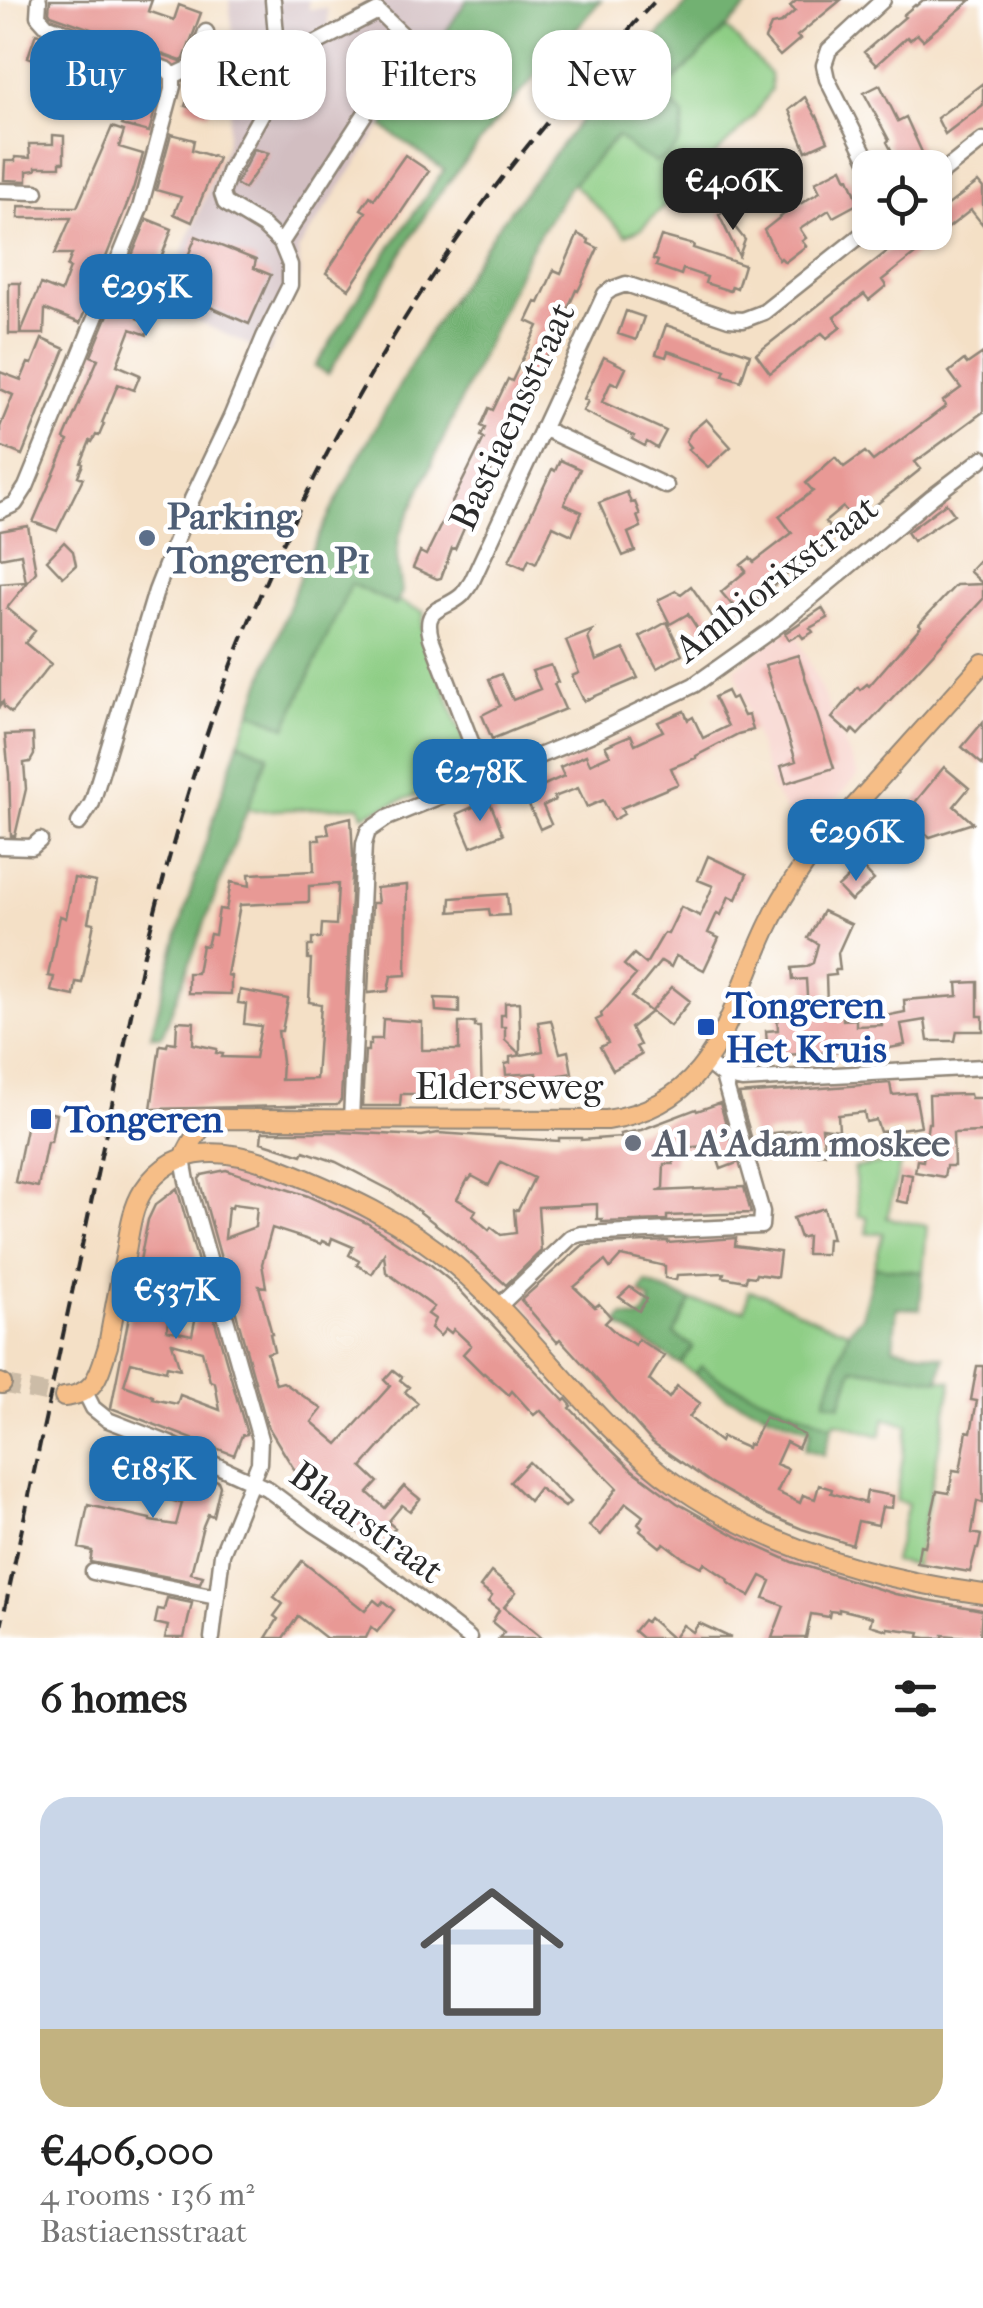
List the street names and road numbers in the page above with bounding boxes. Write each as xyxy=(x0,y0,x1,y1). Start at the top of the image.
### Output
street label: Bastiaensstraat xyxy=(440,295,585,537)
street label: Ambiorixstraat xyxy=(664,485,887,673)
street label: Elderseweg xyxy=(415,1064,604,1109)
street label: Blaarstraat xyxy=(281,1452,453,1593)

